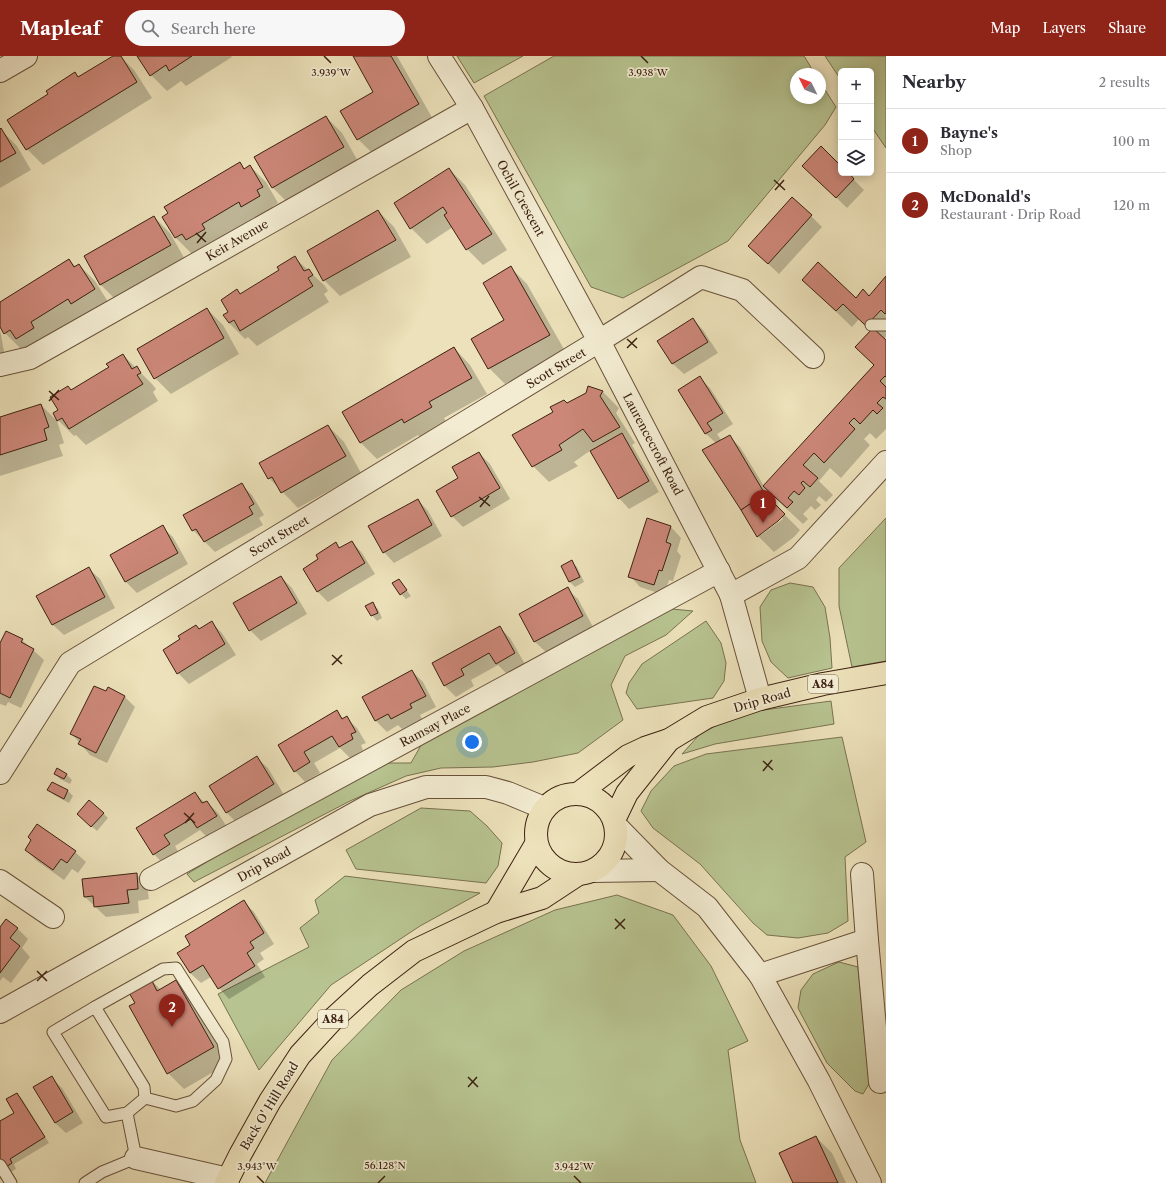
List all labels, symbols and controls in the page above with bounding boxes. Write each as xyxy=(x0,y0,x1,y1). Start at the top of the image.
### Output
search box xyxy=(125,10,405,46)
text: Mapleaf xyxy=(20,17,101,40)
icon: search xyxy=(139,17,161,39)
text: Search here xyxy=(171,19,256,38)
text: Map xyxy=(990,19,1020,37)
text: Layers xyxy=(1042,19,1086,37)
text: Share xyxy=(1108,19,1146,37)
text: 3.939°W xyxy=(311,66,352,79)
text: 3.938°W xyxy=(628,66,669,79)
north arrow xyxy=(790,68,826,104)
map controls xyxy=(838,68,874,176)
button: + xyxy=(838,68,874,104)
text: Nearby xyxy=(902,72,966,92)
text: 2 results xyxy=(1099,74,1150,90)
button: − xyxy=(838,104,874,140)
text: Bayne's xyxy=(940,123,998,142)
text: 1 xyxy=(912,133,918,149)
text: 100 m xyxy=(1112,133,1150,149)
button: layers xyxy=(838,140,874,176)
text: Shop xyxy=(940,142,972,158)
street label: Ochil Crescent xyxy=(494,157,549,240)
text: McDonald's xyxy=(940,187,1031,206)
text: 2 xyxy=(911,197,919,213)
text: 120 m xyxy=(1113,197,1150,213)
text: Restaurant · Drip Road xyxy=(940,206,1081,222)
street label: Keir Avenue xyxy=(203,216,271,264)
street label: Scott Street xyxy=(524,344,589,392)
street label: Laurencecroft Road xyxy=(620,390,687,498)
pin: 1 xyxy=(750,490,776,523)
street label: Scott Street xyxy=(247,512,312,560)
road number: A84 xyxy=(808,675,838,693)
street label: Drip Road xyxy=(732,685,793,715)
street label: Ramsay Place xyxy=(397,700,473,750)
your location xyxy=(462,732,482,752)
street label: Drip Road xyxy=(235,843,294,885)
pin: 2 xyxy=(159,994,185,1027)
road number: A84 xyxy=(318,1010,348,1028)
street label: Back O' Hill Road xyxy=(237,1058,302,1153)
text: 56.128°N xyxy=(364,1159,406,1172)
text: 3.943°W xyxy=(237,1160,278,1173)
text: 3.942°W xyxy=(554,1160,595,1173)

